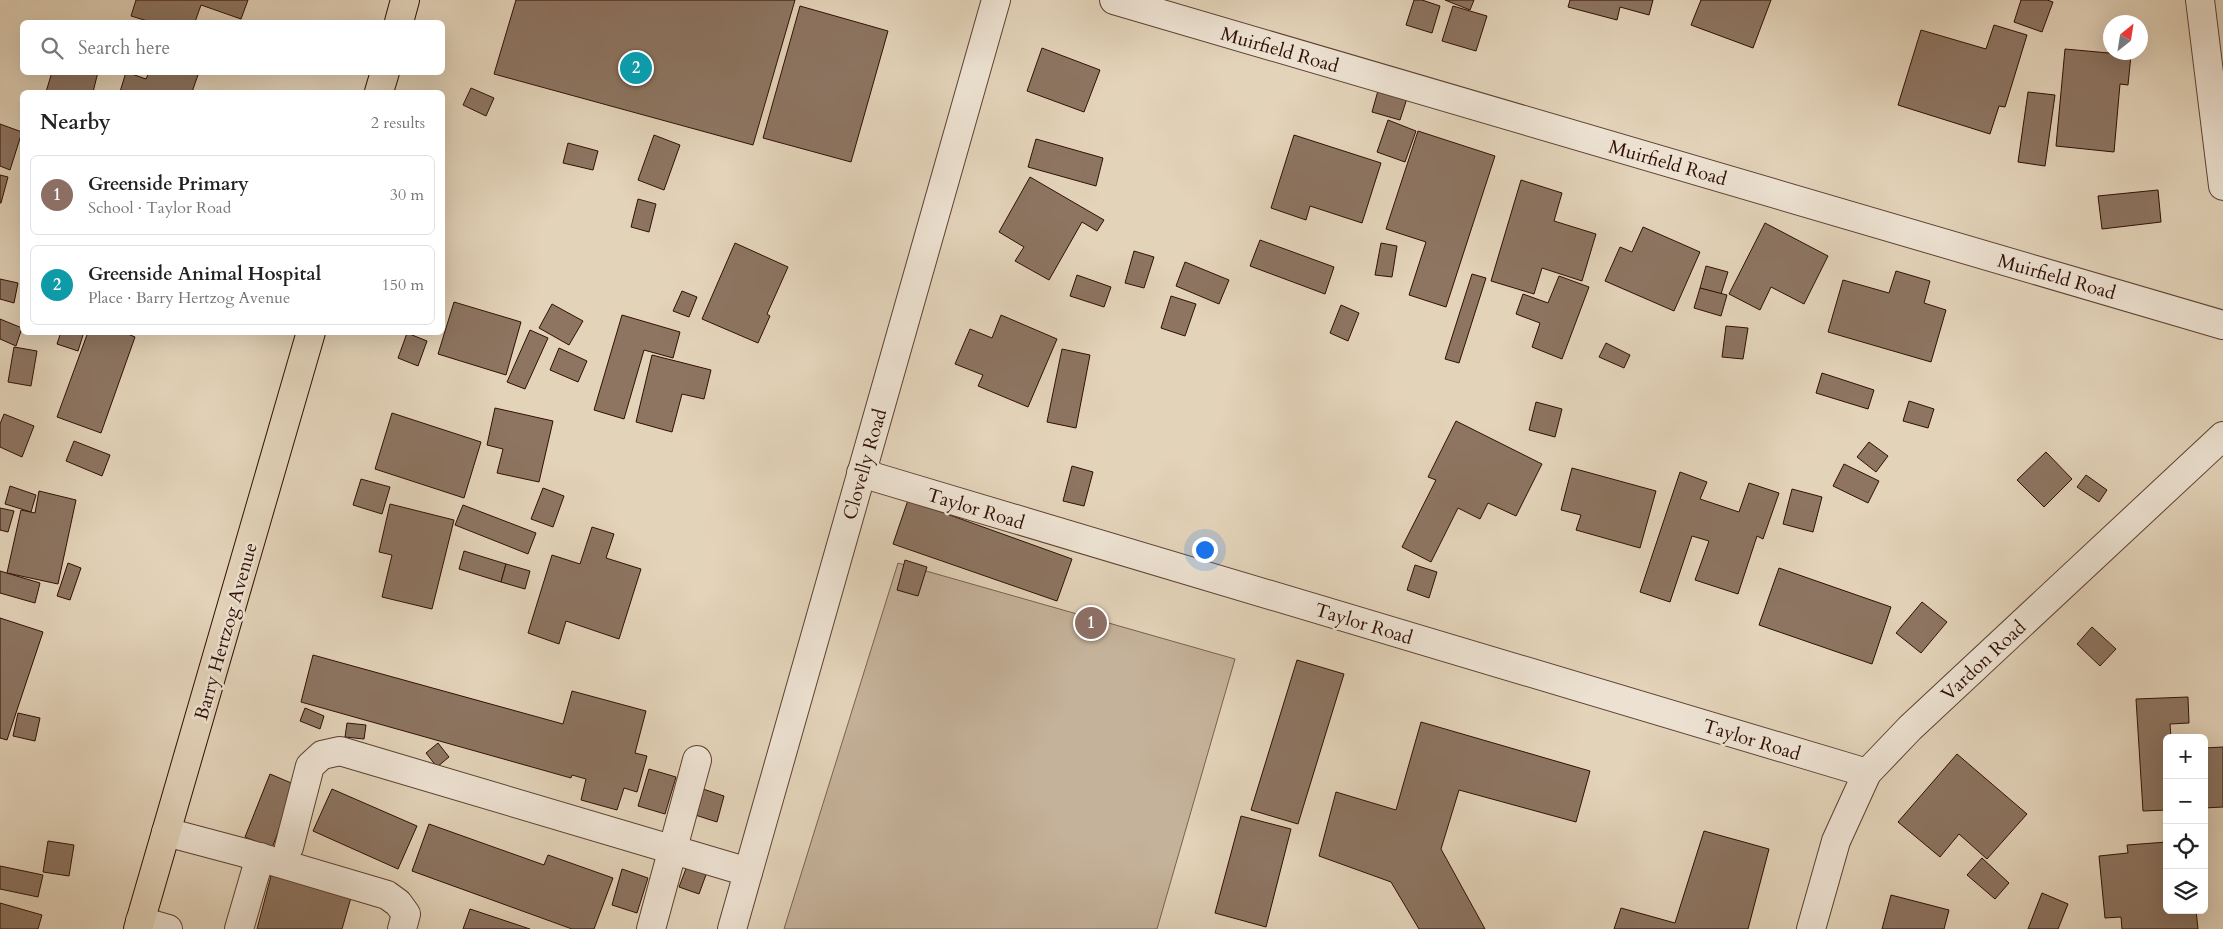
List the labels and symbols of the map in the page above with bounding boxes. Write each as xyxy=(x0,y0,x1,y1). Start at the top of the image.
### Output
north arrow xyxy=(2103,15,2148,60)
street label: Muirfield Road xyxy=(1218,21,1342,79)
pin: 2 xyxy=(620,49,652,87)
street label: Muirfield Road xyxy=(1606,134,1730,192)
street label: Muirfield Road xyxy=(1995,248,2119,306)
street label: Clovelly Road xyxy=(837,406,893,523)
street label: Taylor Road xyxy=(924,482,1028,536)
your location xyxy=(1192,537,1218,563)
street label: Barry Hertzog Avenue xyxy=(188,539,264,723)
street label: Taylor Road xyxy=(1312,597,1416,651)
pin: 1 xyxy=(1075,604,1107,642)
street label: Vardon Road xyxy=(1936,615,2032,707)
street label: Taylor Road xyxy=(1700,713,1804,767)

